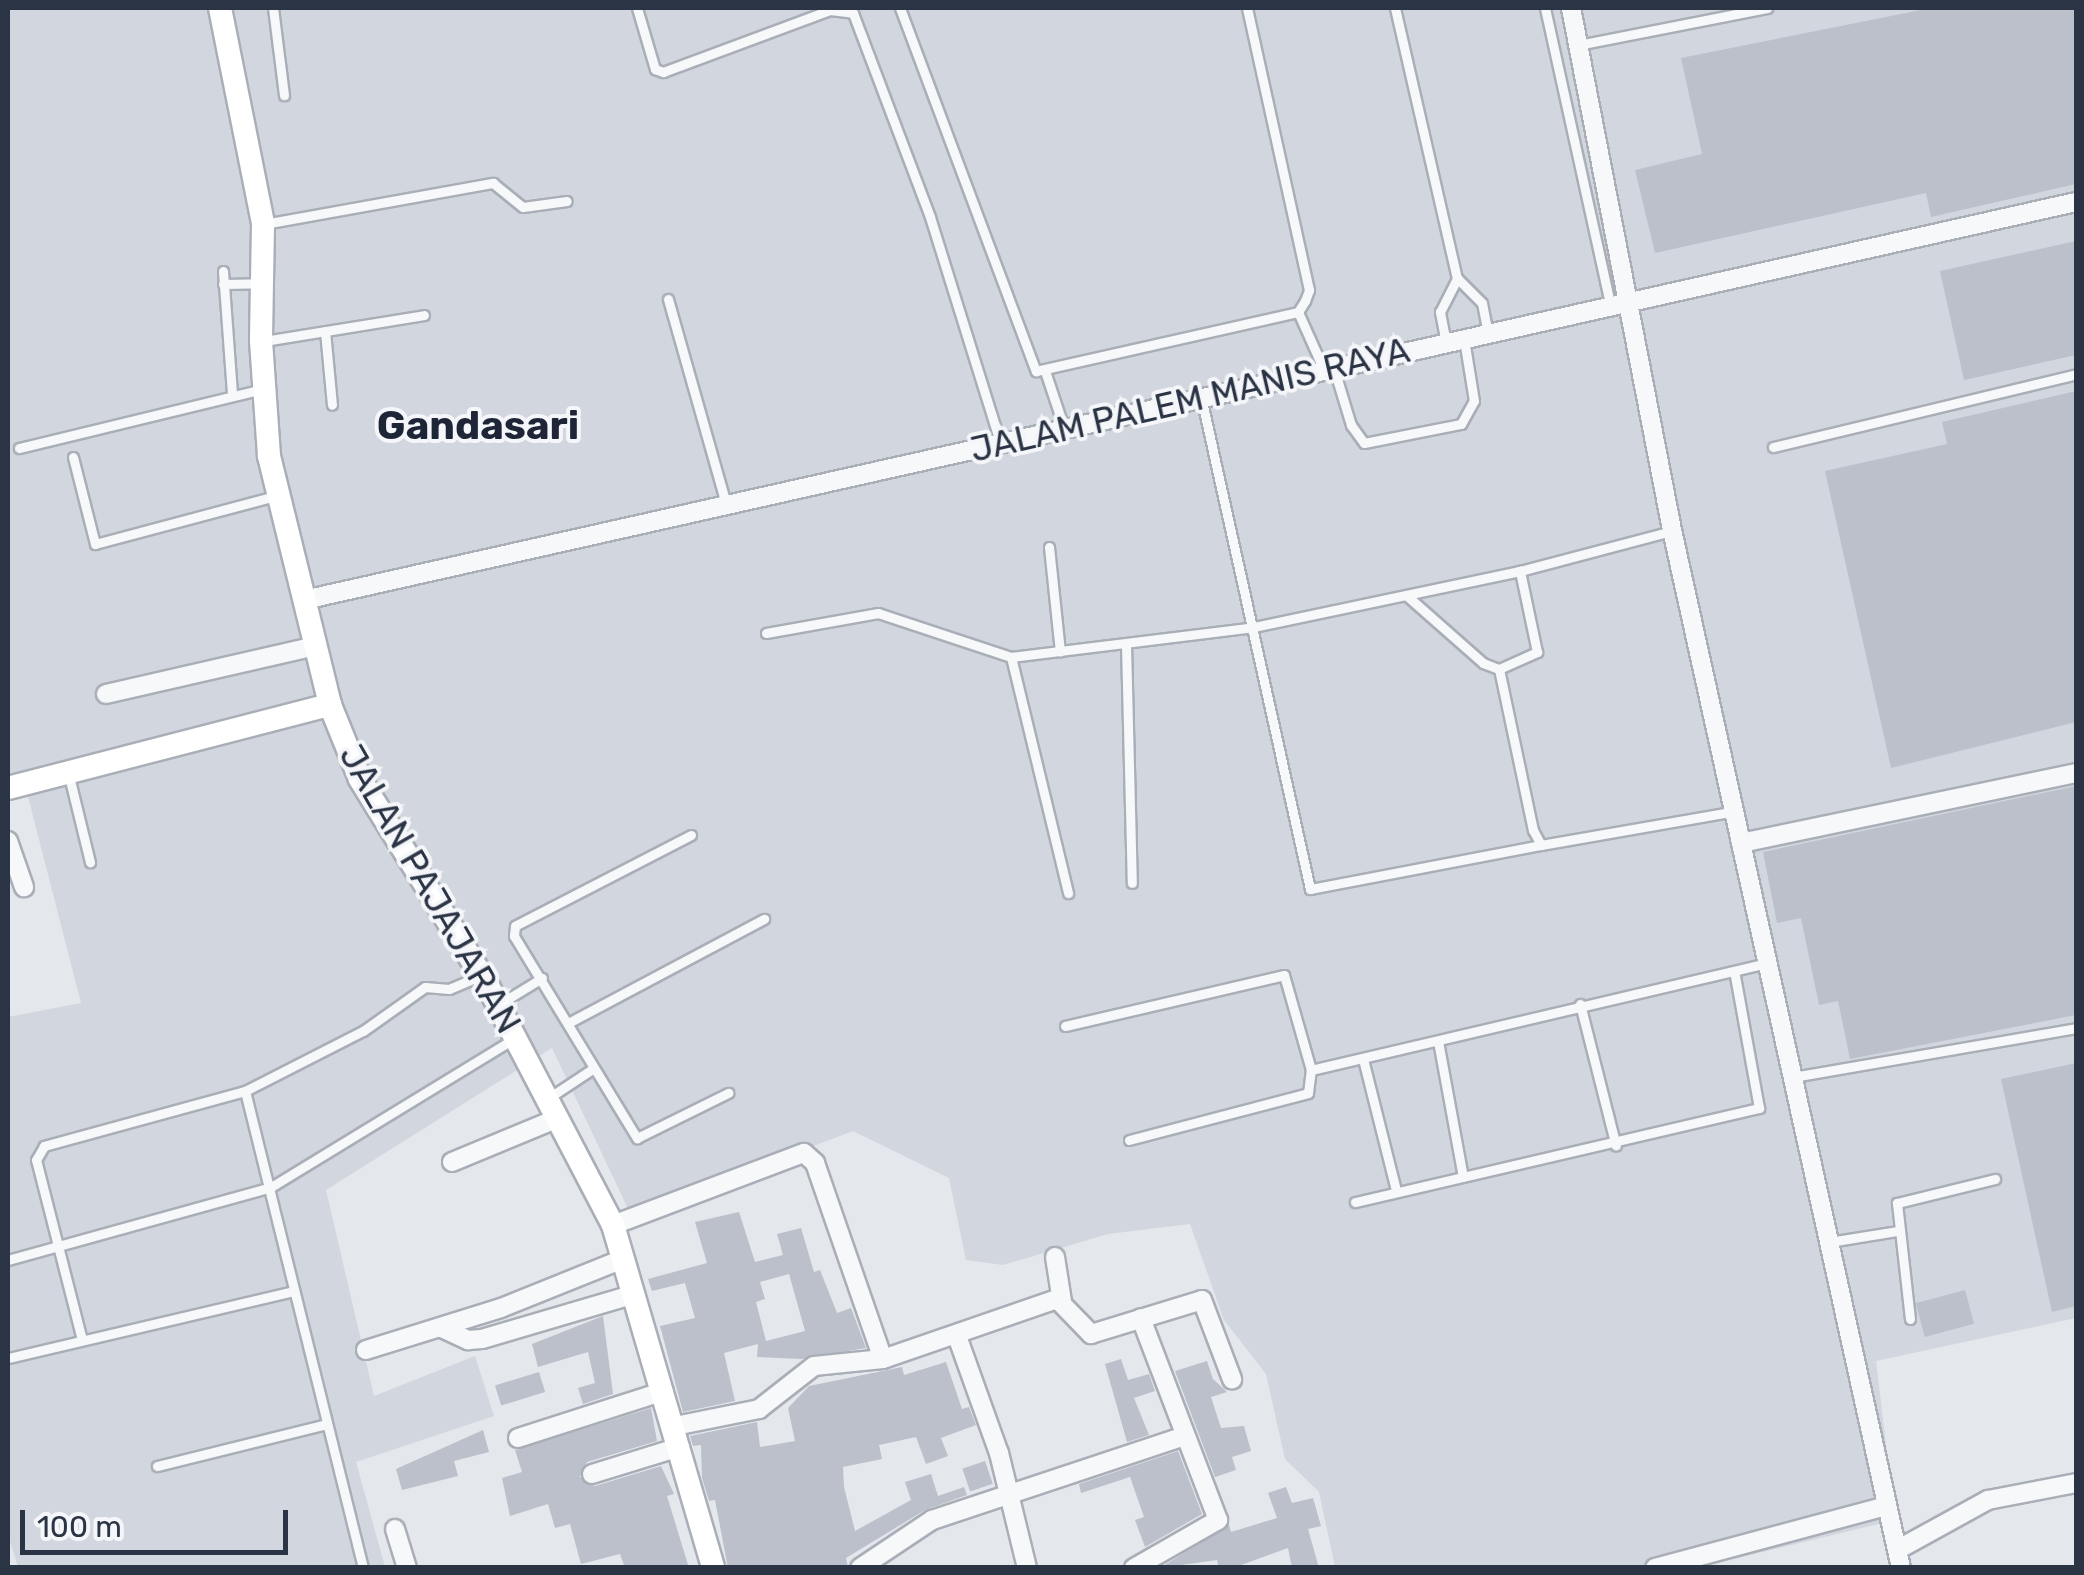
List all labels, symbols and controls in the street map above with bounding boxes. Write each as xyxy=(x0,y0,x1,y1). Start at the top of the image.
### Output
street label: JALAM PALEM MANIS RAYA xyxy=(966,329,1414,471)
district label: Gandasari xyxy=(377,402,579,450)
street label: JALAN PAJAJARAN xyxy=(330,737,530,1041)
scale bar xyxy=(25,1490,292,1552)
text: 100 m xyxy=(37,1509,122,1545)

